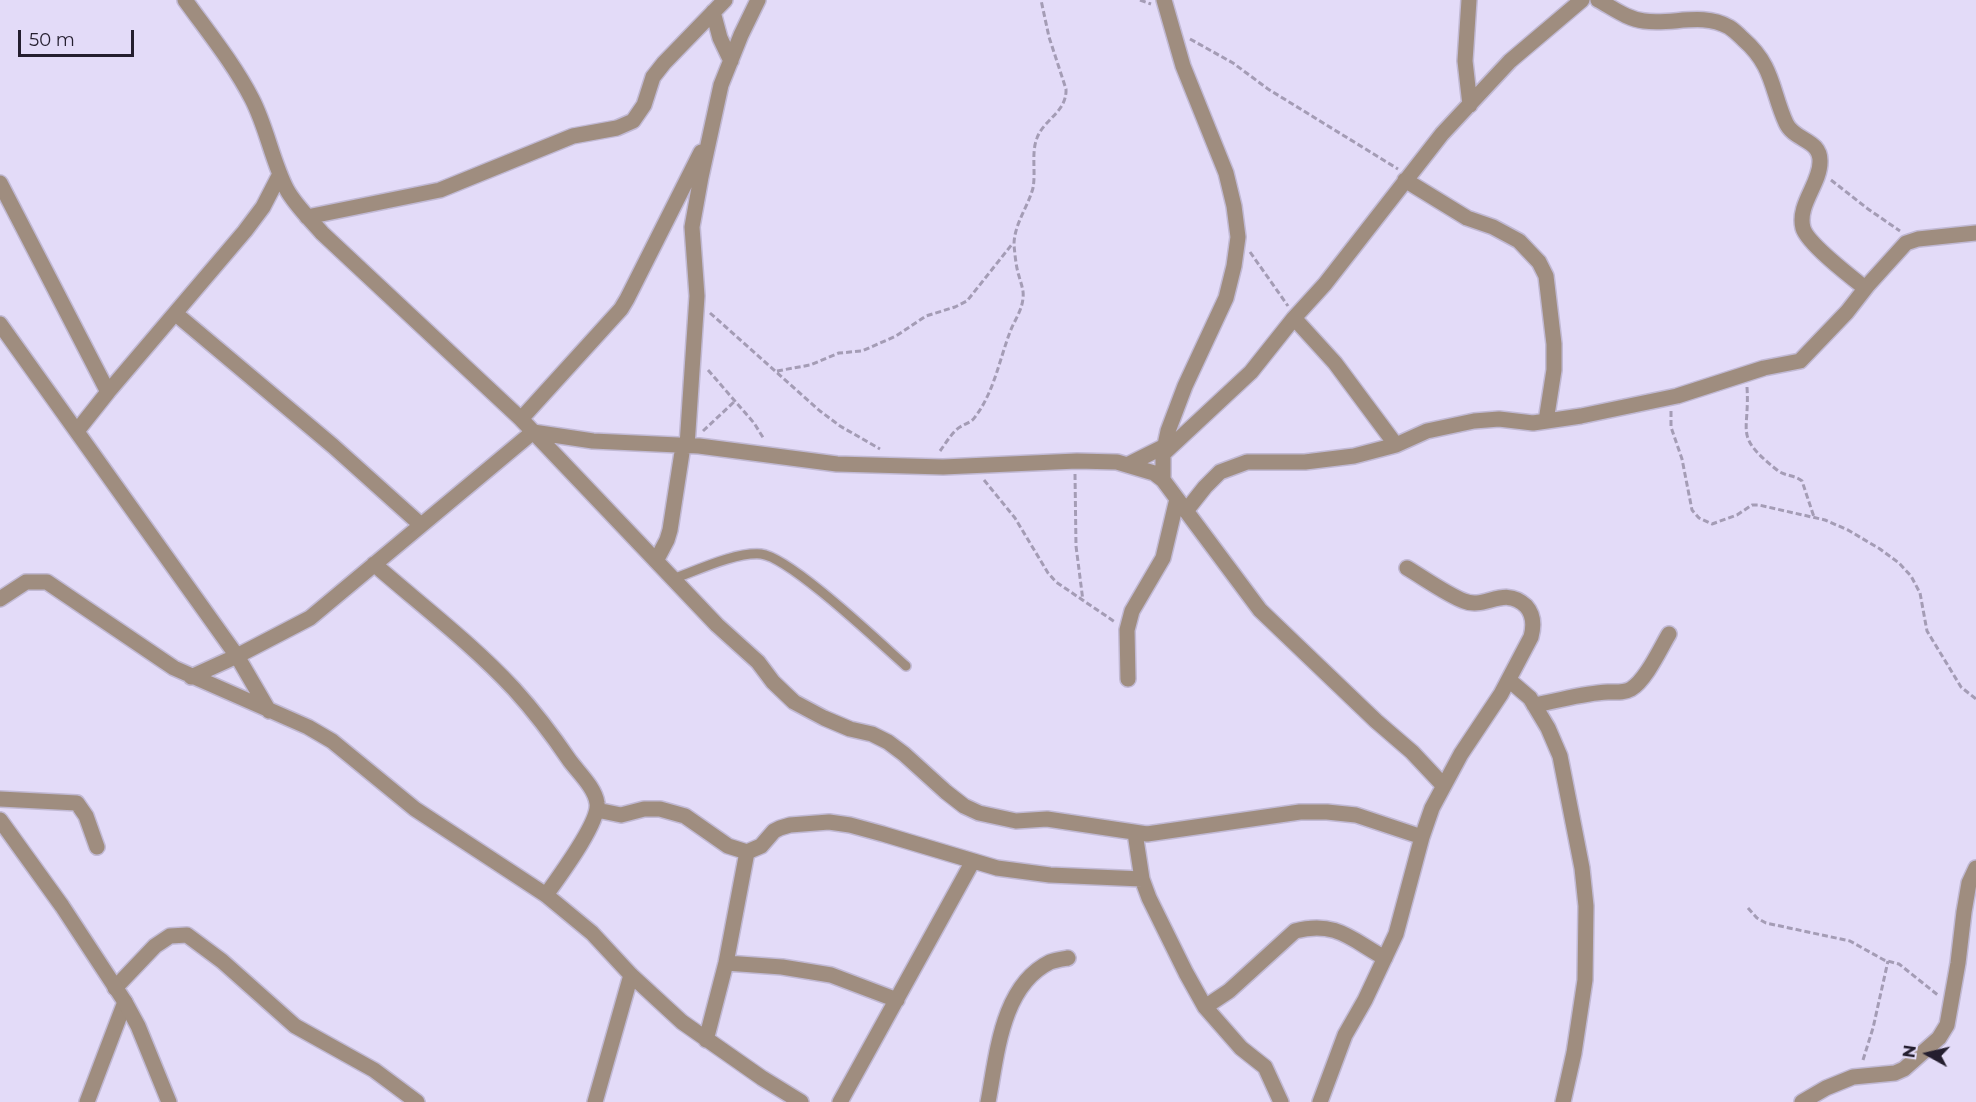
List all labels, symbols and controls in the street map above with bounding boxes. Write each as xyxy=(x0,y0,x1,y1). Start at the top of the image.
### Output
scale bar xyxy=(21,18,136,56)
text: 50 m xyxy=(29,29,75,51)
north arrow xyxy=(1898,1024,1958,1084)
text: N xyxy=(1899,1044,1920,1059)

